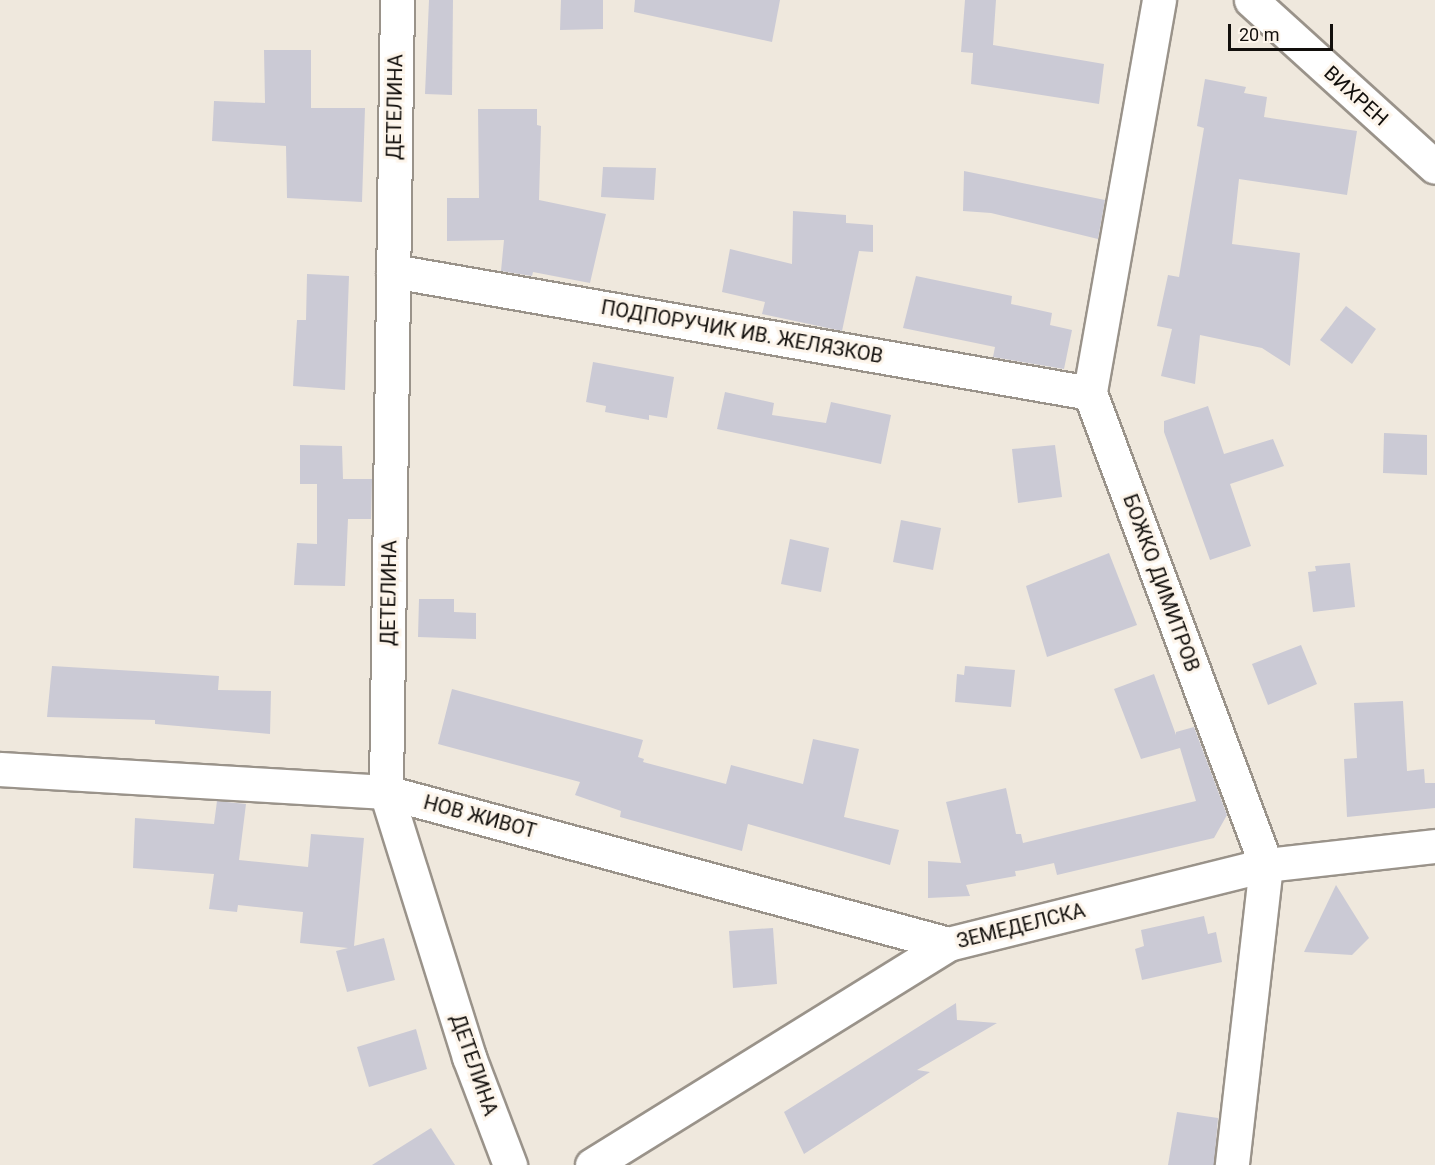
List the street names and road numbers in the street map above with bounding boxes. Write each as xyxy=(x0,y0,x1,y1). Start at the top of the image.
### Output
street label: ДЕТЕЛИНА xyxy=(382,54,408,160)
street label: ВИХРЕН xyxy=(1319,61,1393,131)
street label: ПОДПОРУЧИК ИВ. ЖЕЛЯЗКОВ xyxy=(599,295,885,369)
street label: БОЖКО ДИМИТРОВ xyxy=(1118,491,1204,675)
street label: ДЕТЕЛИНА xyxy=(376,540,402,646)
street label: НОВ ЖИВОТ xyxy=(421,790,539,844)
street label: ЗЕМЕДЕЛСКА xyxy=(954,898,1088,954)
street label: ДЕТЕЛИНА xyxy=(445,1011,503,1119)

